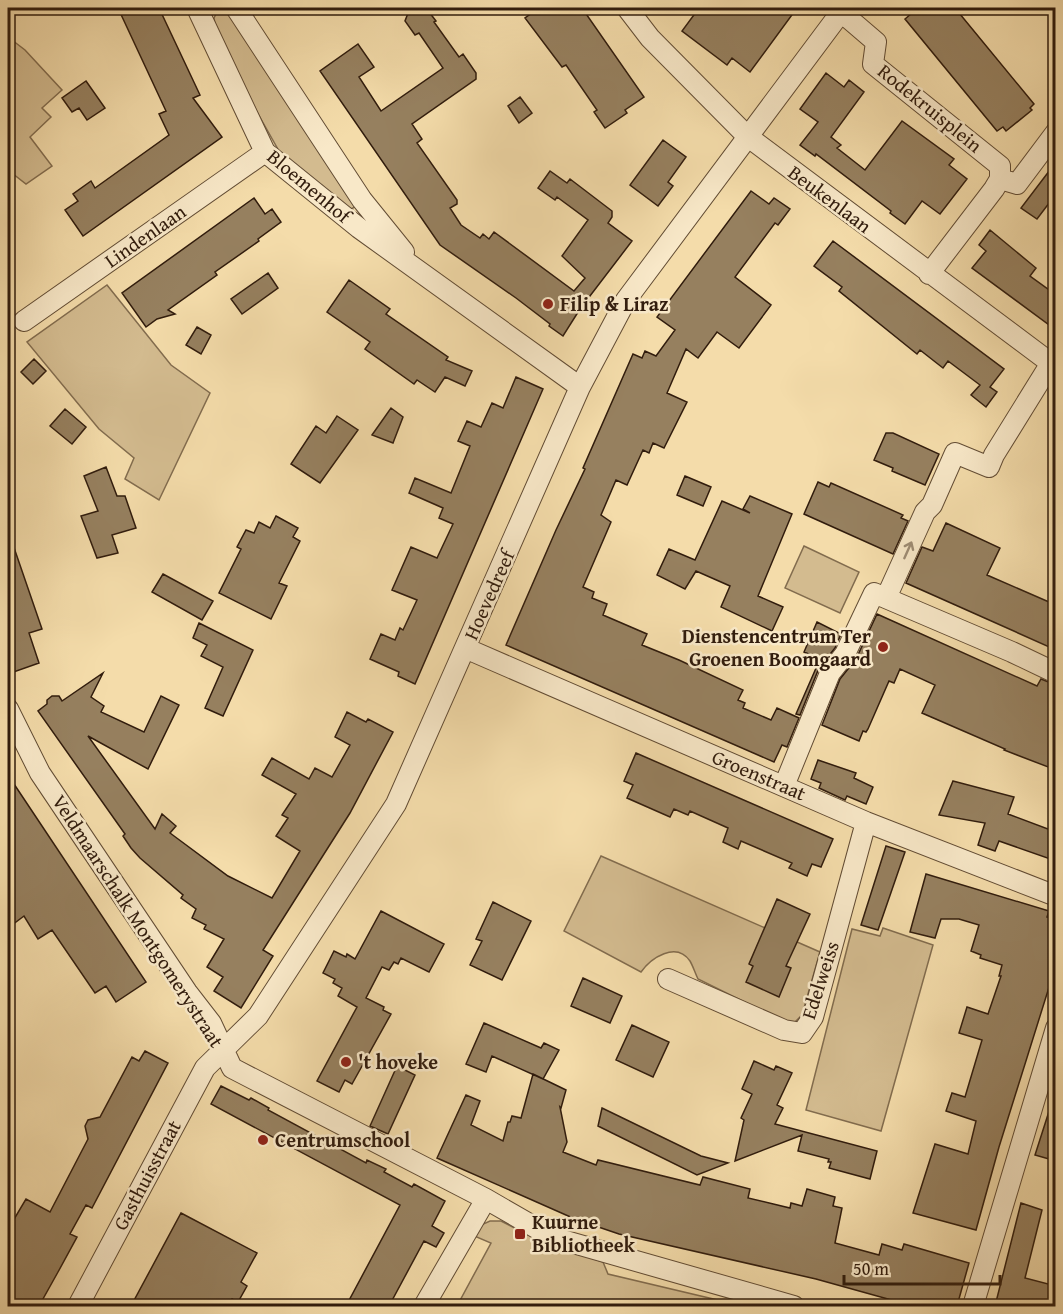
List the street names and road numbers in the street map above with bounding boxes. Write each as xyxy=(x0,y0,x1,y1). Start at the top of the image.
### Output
street label: Rodekruisplein xyxy=(872,56,989,159)
street label: Bloemenhof xyxy=(261,142,359,231)
street label: Beukenlaan xyxy=(783,158,878,240)
street label: Lindenlaan xyxy=(98,197,191,274)
street label: Hoevedreef xyxy=(456,543,522,644)
street label: Groenstraat xyxy=(708,742,811,807)
street label: Veldmaarschalk Montgomerystraat xyxy=(46,789,231,1053)
street label: Edelweiss xyxy=(793,937,846,1023)
street label: Gasthuisstraat xyxy=(105,1115,188,1235)

